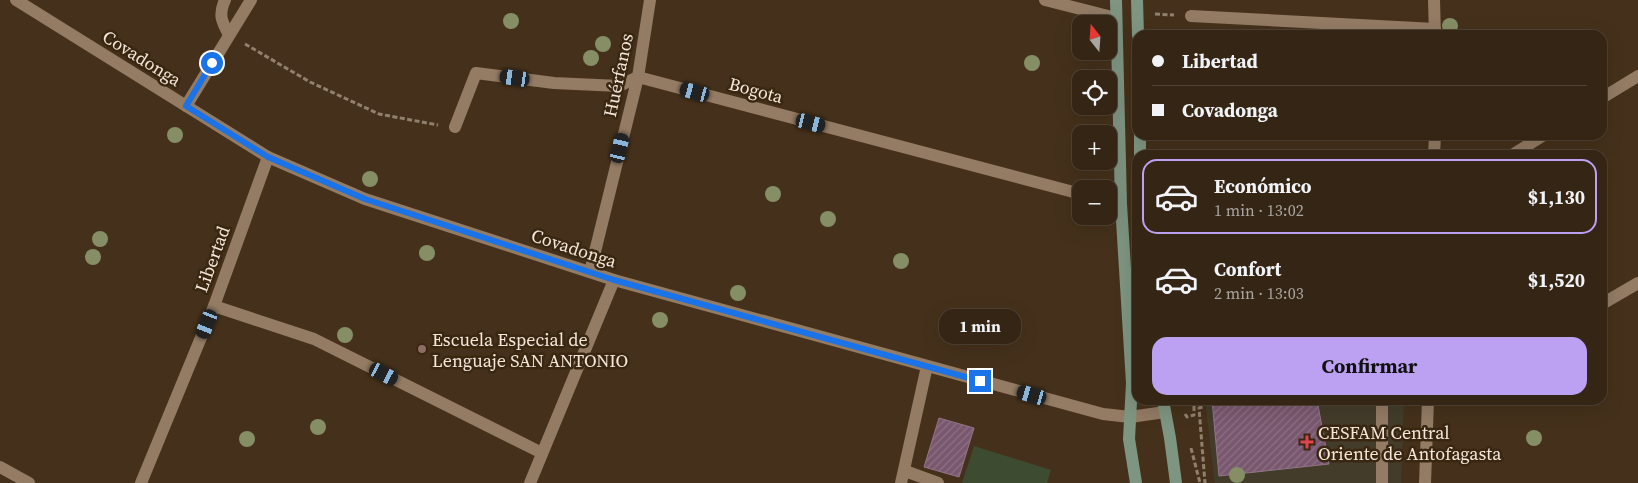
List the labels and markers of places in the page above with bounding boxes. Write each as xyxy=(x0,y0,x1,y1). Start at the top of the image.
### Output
place label: Escuela Especial de Lenguaje SAN ANTONIO xyxy=(432,327,628,373)
marker: Escuela Especial de Lenguaje SAN ANTONIO xyxy=(416,343,428,355)
place label: CESFAM Central Oriente de Antofagasta xyxy=(1318,420,1502,466)
marker: CESFAM Central Oriente de Antofagasta xyxy=(1300,435,1314,449)

